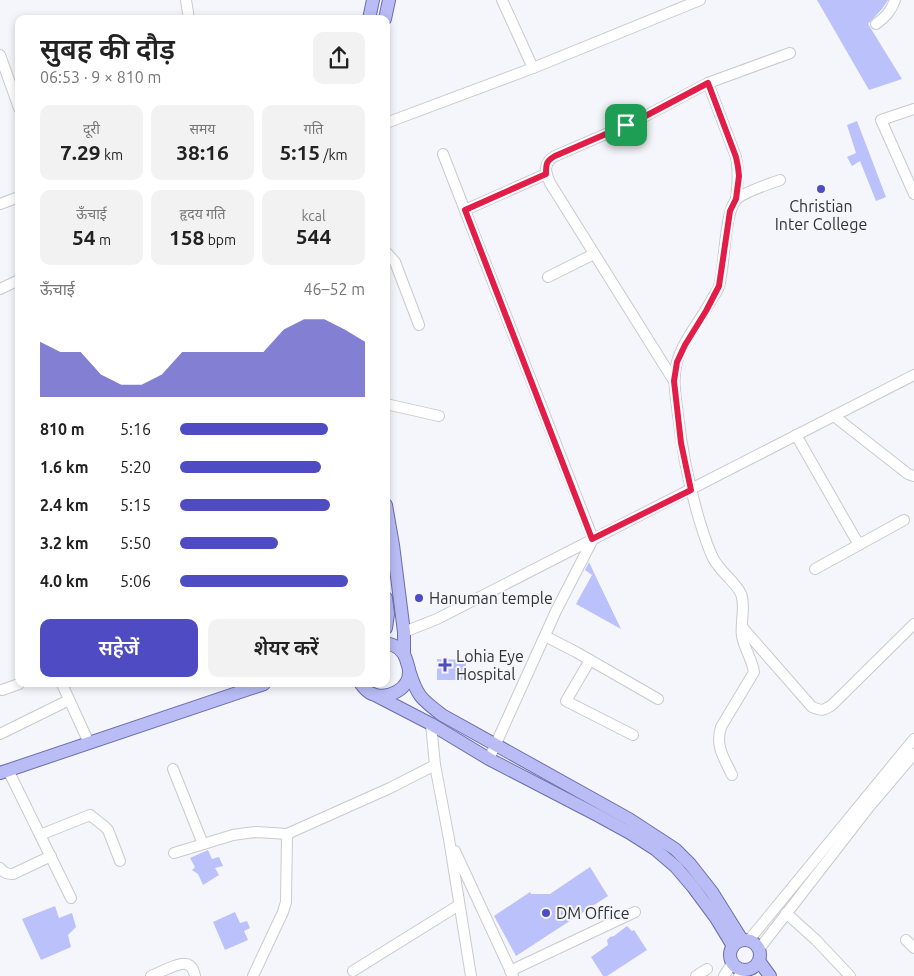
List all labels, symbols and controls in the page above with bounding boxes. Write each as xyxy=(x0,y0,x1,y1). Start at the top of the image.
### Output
button: share xyxy=(313,32,365,84)
text: सुबह की दौड़ xyxy=(40,33,175,64)
text: 06:53 · 9 × 810 m xyxy=(40,68,161,86)
pin xyxy=(605,104,647,146)
icon: arrive xyxy=(612,111,640,139)
text: दूरी xyxy=(83,121,100,137)
text: समय xyxy=(190,121,215,137)
text: गति xyxy=(304,121,323,137)
text: 7.29 xyxy=(60,140,101,164)
text: 38:16 xyxy=(176,140,229,164)
text: 5:15 xyxy=(279,140,320,164)
text: km xyxy=(101,147,123,163)
text: /km xyxy=(320,147,348,163)
marker: Christian Inter College xyxy=(815,183,827,195)
place label: Christian Inter College xyxy=(775,197,867,233)
text: ऊँचाई xyxy=(76,206,107,222)
text: हृदय गति xyxy=(180,206,225,222)
text: kcal xyxy=(301,208,326,224)
text: 544 xyxy=(296,224,331,248)
text: 54 xyxy=(72,225,96,249)
text: 158 xyxy=(169,225,204,249)
text: m xyxy=(96,232,111,248)
text: bpm xyxy=(204,232,236,248)
text: ऊँचाई xyxy=(40,280,75,298)
text: 46–52 m xyxy=(303,280,365,298)
text: 810 m xyxy=(40,420,85,438)
text: 5:16 xyxy=(120,420,151,438)
text: 1.6 km xyxy=(40,458,89,476)
text: 5:20 xyxy=(120,458,151,476)
text: 2.4 km xyxy=(40,496,89,514)
text: 5:15 xyxy=(120,496,151,514)
text: 3.2 km xyxy=(40,534,89,552)
text: 5:50 xyxy=(120,534,151,552)
text: 4.0 km xyxy=(40,572,89,590)
text: 5:06 xyxy=(120,572,151,590)
place label: Hanuman temple xyxy=(429,589,553,607)
marker: Hanuman temple xyxy=(413,592,425,604)
button: सहेजें xyxy=(40,619,198,677)
button: शेयर करें xyxy=(208,619,365,677)
place label: Lohia Eye Hospital xyxy=(456,647,524,683)
marker: Lohia Eye Hospital xyxy=(438,658,452,672)
place label: DM Office xyxy=(556,904,630,922)
marker: DM Office xyxy=(540,907,552,919)

